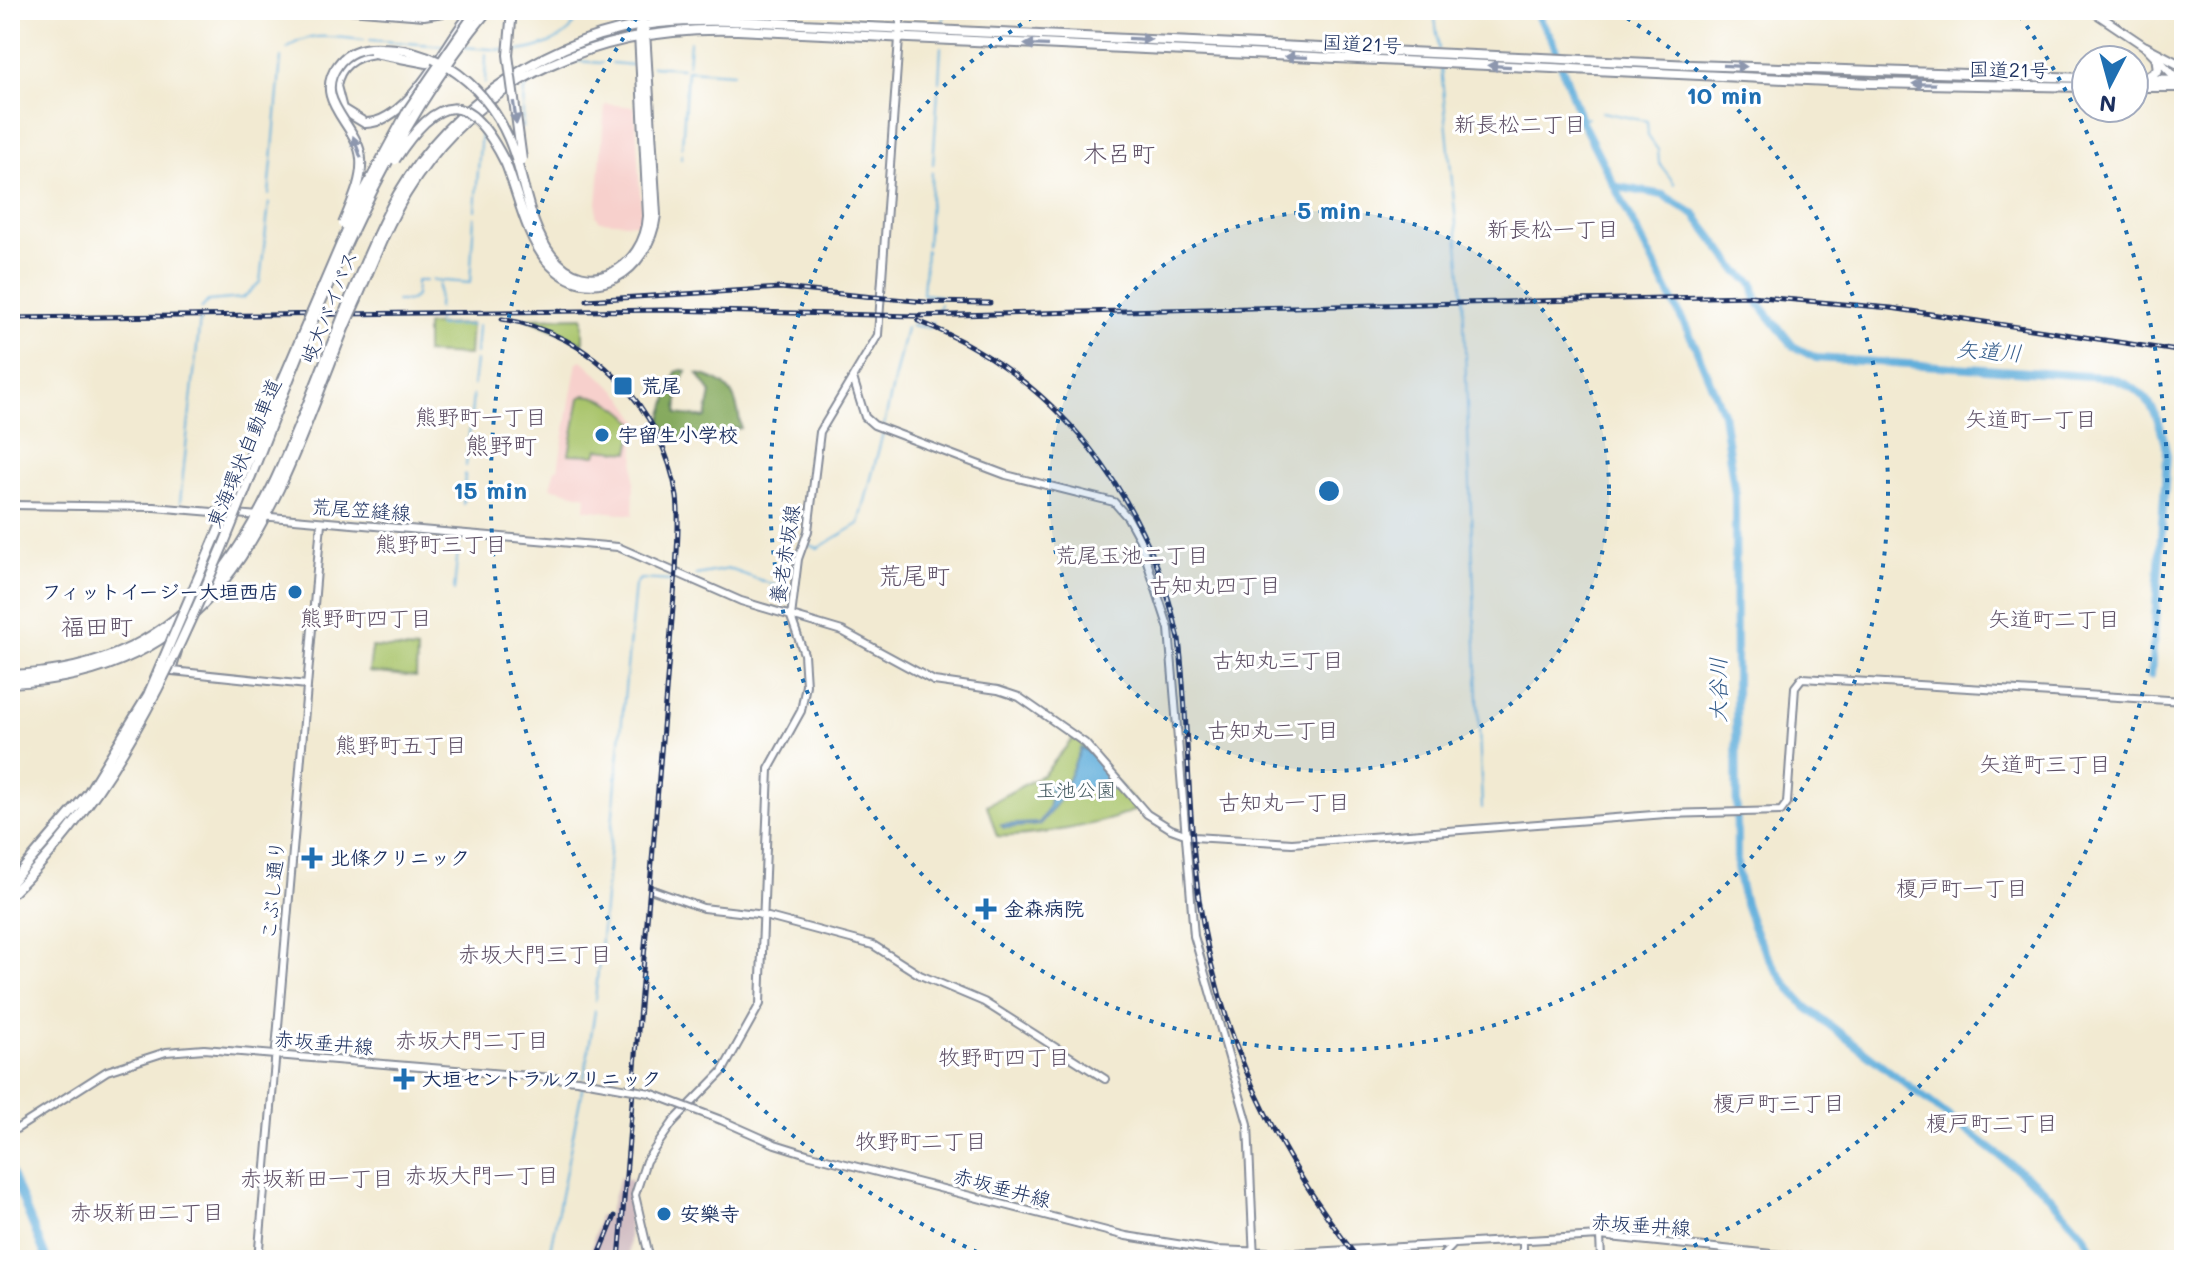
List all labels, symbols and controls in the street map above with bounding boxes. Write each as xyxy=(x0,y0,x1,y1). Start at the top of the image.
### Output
street label: 国道21号 xyxy=(1321,28,1403,58)
one-way arrow xyxy=(1128,33,1153,46)
one-way arrow xyxy=(1023,39,1048,52)
north arrow xyxy=(2070,44,2150,124)
one-way arrow xyxy=(1283,51,1308,64)
street label: 国道21号 xyxy=(1969,55,2049,83)
one-way arrow xyxy=(1486,60,1511,73)
one-way arrow xyxy=(1723,60,1748,73)
one-way arrow xyxy=(1911,78,1936,91)
text: 10 min xyxy=(1686,79,1762,110)
text: N xyxy=(2098,89,2118,120)
one-way arrow xyxy=(509,101,522,126)
district label: 新長松二丁目 xyxy=(1454,109,1586,138)
one-way arrow xyxy=(350,134,362,158)
district label: 木呂町 xyxy=(1083,137,1155,168)
text: 5 min xyxy=(1297,194,1361,225)
district label: 新長松一丁目 xyxy=(1487,214,1619,243)
street label: 岐大バイパス xyxy=(294,246,363,367)
water label: 矢道川 xyxy=(1955,334,2023,367)
place label: 荒尾 xyxy=(641,372,681,398)
street label: 東海環状自動車道 xyxy=(200,374,286,531)
marker: 荒尾 xyxy=(612,375,634,397)
district label: 熊野町一丁目 xyxy=(415,402,547,431)
district label: 矢道町一丁目 xyxy=(1965,404,2097,433)
place label: 宇留生小学校 xyxy=(618,421,738,447)
marker: 宇留生小学校 xyxy=(593,426,611,444)
district label: 熊野町 xyxy=(465,429,537,460)
text: 15 min xyxy=(453,474,527,505)
centre of rings xyxy=(1315,477,1343,505)
street label: 荒尾笠縫線 xyxy=(310,493,412,525)
street label: 養老赤坂線 xyxy=(763,502,805,605)
district label: 熊野町三丁目 xyxy=(375,529,507,558)
district label: 荒尾玉池二丁目 xyxy=(1055,540,1209,569)
district label: 荒尾町 xyxy=(878,559,950,590)
district label: 古知丸四丁目 xyxy=(1149,570,1281,599)
place label: フィットイージー大垣西店 xyxy=(42,578,279,604)
marker: フィットイージー大垣西店 xyxy=(286,583,304,601)
district label: 熊野町四丁目 xyxy=(300,603,432,632)
district label: 矢道町二丁目 xyxy=(1988,604,2120,633)
district label: 福田町 xyxy=(61,610,133,641)
district label: 古知丸三丁目 xyxy=(1212,645,1344,674)
water label: 大谷川 xyxy=(1703,657,1732,723)
district label: 古知丸二丁目 xyxy=(1207,715,1339,744)
district label: 熊野町五丁目 xyxy=(335,730,467,759)
district label: 矢道町三丁目 xyxy=(1979,749,2111,778)
park label: 玉池公園 xyxy=(1036,776,1116,802)
district label: 古知丸一丁目 xyxy=(1218,787,1350,816)
street label: こぶし通り xyxy=(255,839,289,941)
place label: 北條クリニック xyxy=(330,844,470,870)
marker: 北條クリニック xyxy=(301,847,323,869)
district label: 榎戸町一丁目 xyxy=(1896,873,2028,902)
place label: 金森病院 xyxy=(1004,895,1084,921)
marker: 金森病院 xyxy=(975,898,997,920)
district label: 赤坂大門三丁目 xyxy=(458,939,612,968)
street label: 赤坂垂井線 xyxy=(273,1025,375,1059)
district label: 赤坂大門二丁目 xyxy=(395,1025,549,1054)
district label: 牧野町四丁目 xyxy=(938,1042,1070,1071)
place label: 大垣セントラルクリニック xyxy=(422,1065,661,1091)
marker: 大垣セントラルクリニック xyxy=(393,1068,415,1090)
district label: 榎戸町三丁目 xyxy=(1713,1088,1845,1117)
district label: 榎戸町二丁目 xyxy=(1926,1108,2058,1137)
district label: 牧野町二丁目 xyxy=(855,1126,987,1155)
district label: 赤坂大門一丁目 xyxy=(405,1160,559,1189)
street label: 赤坂垂井線 xyxy=(951,1162,1054,1213)
district label: 赤坂新田一丁目 xyxy=(240,1163,394,1192)
district label: 赤坂新田二丁目 xyxy=(70,1197,224,1226)
place label: 安樂寺 xyxy=(680,1200,740,1226)
marker: 安樂寺 xyxy=(655,1205,673,1223)
street label: 赤坂垂井線 xyxy=(1590,1208,1692,1240)

